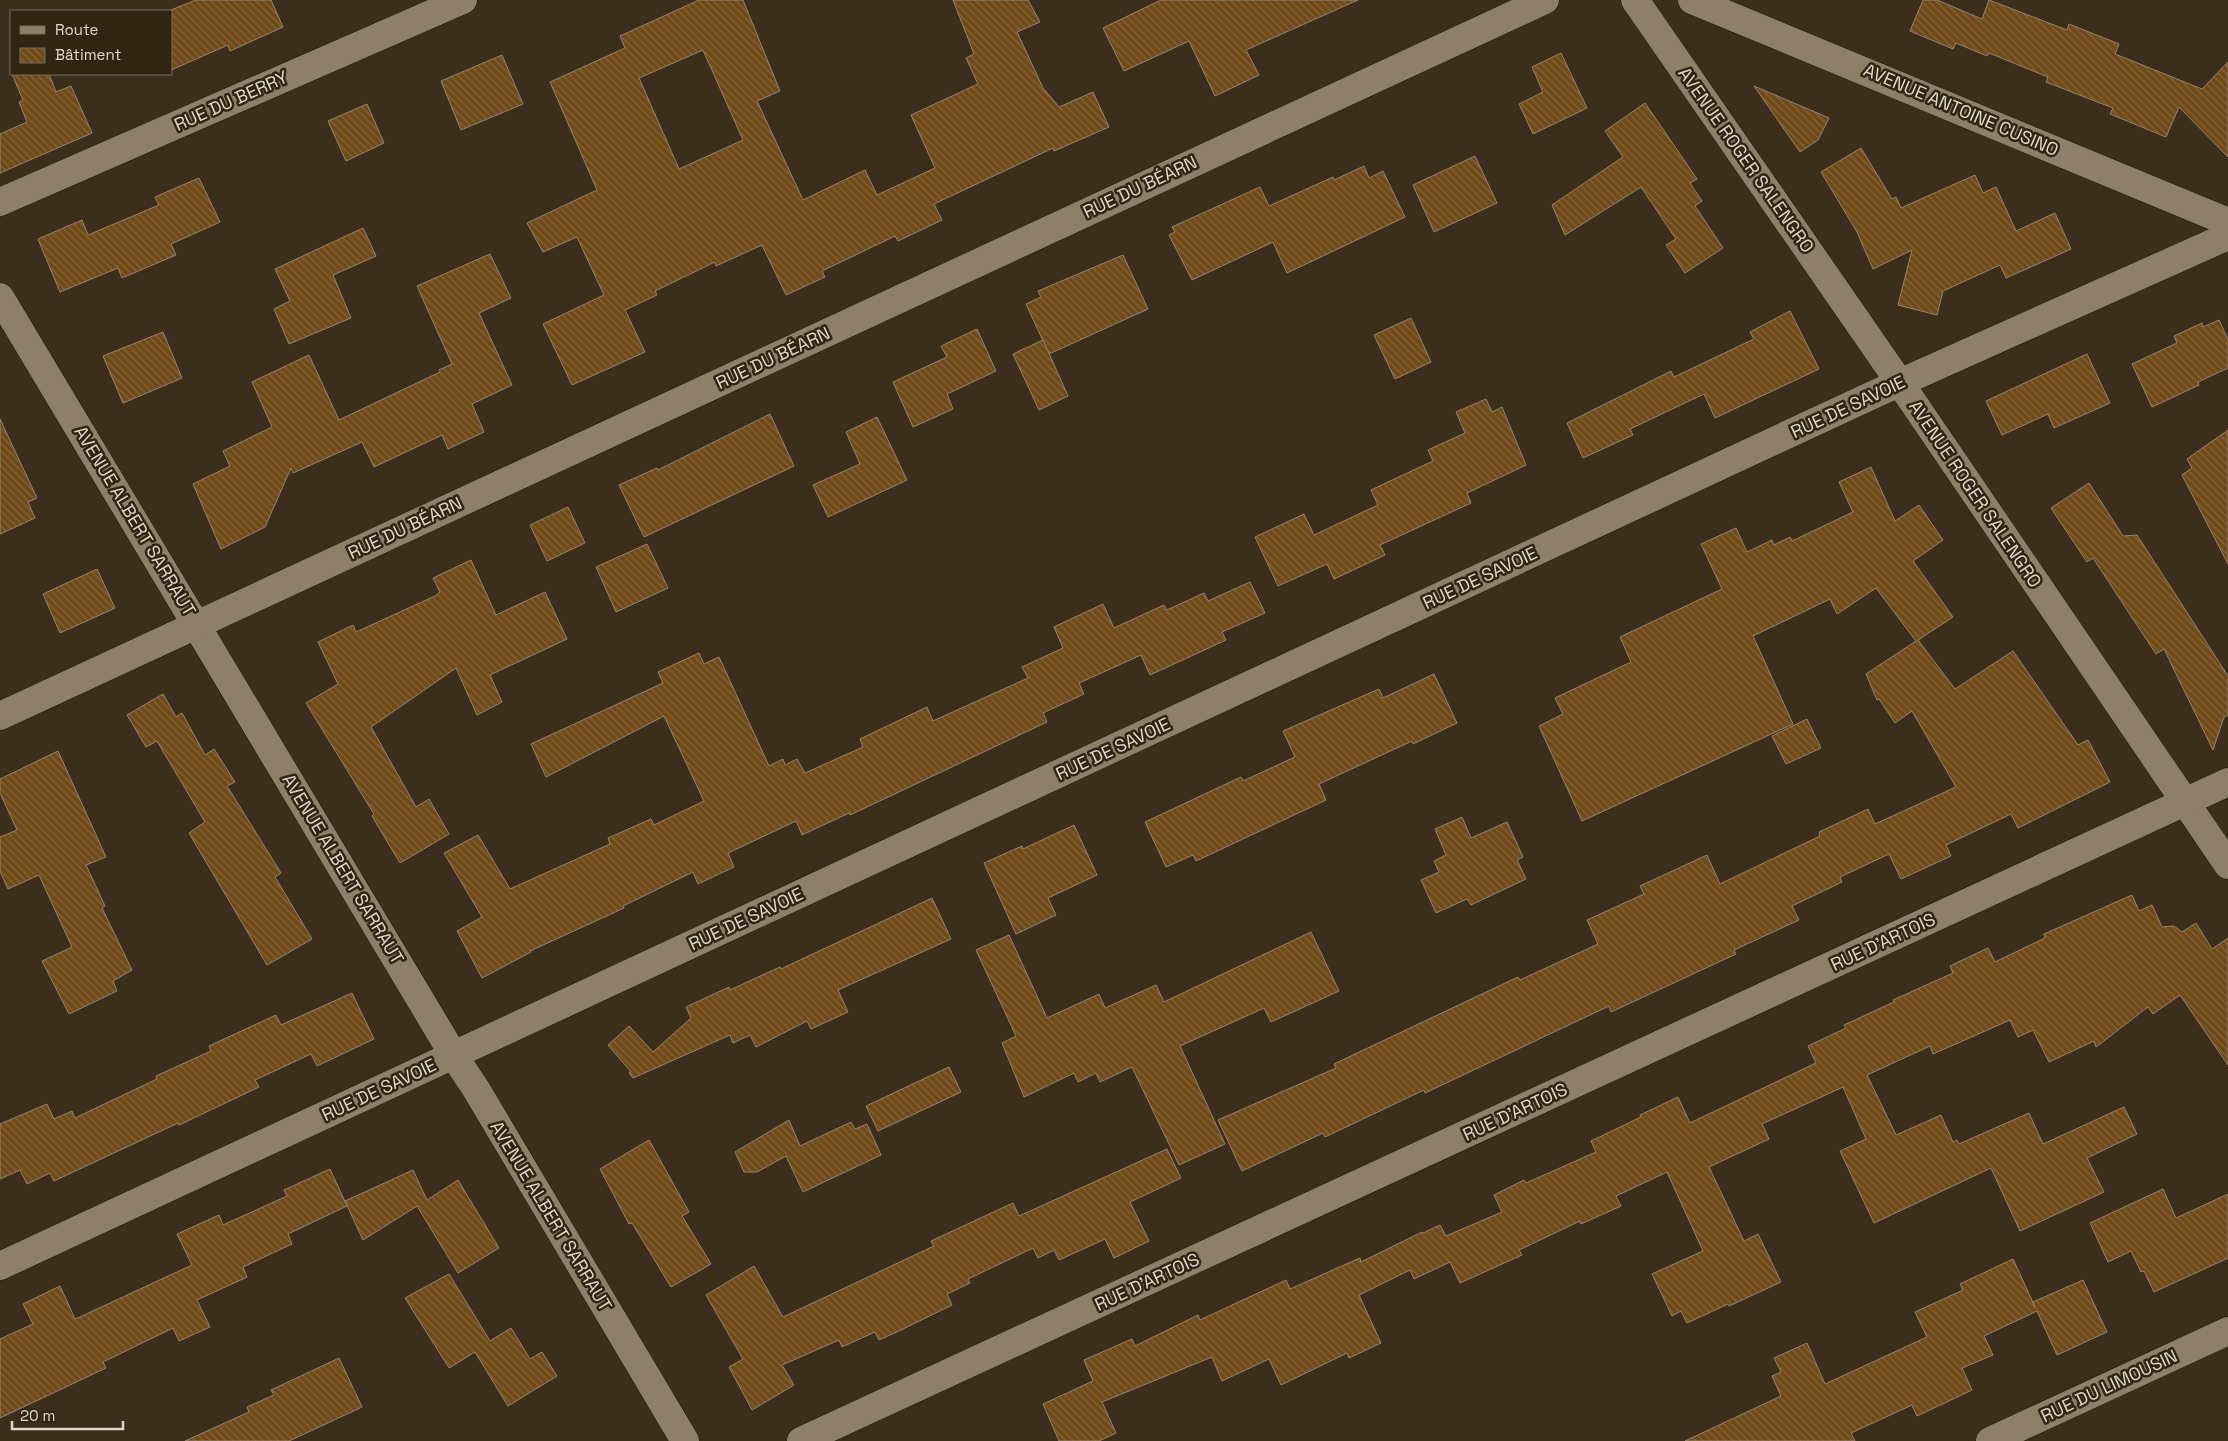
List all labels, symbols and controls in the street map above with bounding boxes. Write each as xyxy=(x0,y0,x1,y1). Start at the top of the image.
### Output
legend xyxy=(10,10,172,75)
text: Route xyxy=(55,20,99,39)
text: Bâtiment xyxy=(55,45,121,64)
street label: AVENUE ANTOINE CUSINO xyxy=(1860,58,2062,161)
street label: AVENUE ROGER SALENGRO xyxy=(1674,62,1819,257)
street label: RUE DU BERRY xyxy=(170,65,291,136)
street label: RUE DU BÉARN xyxy=(1079,150,1201,223)
street label: RUE DU BÉARN xyxy=(712,321,834,394)
street label: RUE DE SAVOIE xyxy=(1787,370,1909,443)
street label: AVENUE ROGER SALENGRO xyxy=(1904,396,2047,592)
street label: AVENUE ALBERT SARRAUT xyxy=(69,421,202,620)
street label: RUE DU BÉARN xyxy=(344,491,466,564)
street label: RUE DE SAVOIE xyxy=(1419,541,1541,614)
street label: RUE DE SAVOIE xyxy=(1052,712,1174,785)
street label: AVENUE ALBERT SARRAUT xyxy=(277,769,410,968)
street label: RUE DE SAVOIE xyxy=(685,882,807,955)
street label: RUE D'ARTOIS xyxy=(1827,907,1939,976)
street label: RUE DE SAVOIE xyxy=(318,1053,440,1126)
street label: RUE D'ARTOIS xyxy=(1459,1077,1571,1146)
street label: AVENUE ALBERT SARRAUT xyxy=(485,1116,618,1315)
street label: RUE D'ARTOIS xyxy=(1091,1247,1203,1316)
street label: RUE DU LIMOUSIN xyxy=(2037,1344,2181,1427)
scale bar xyxy=(12,1398,124,1430)
text: 20 m xyxy=(20,1406,55,1425)

